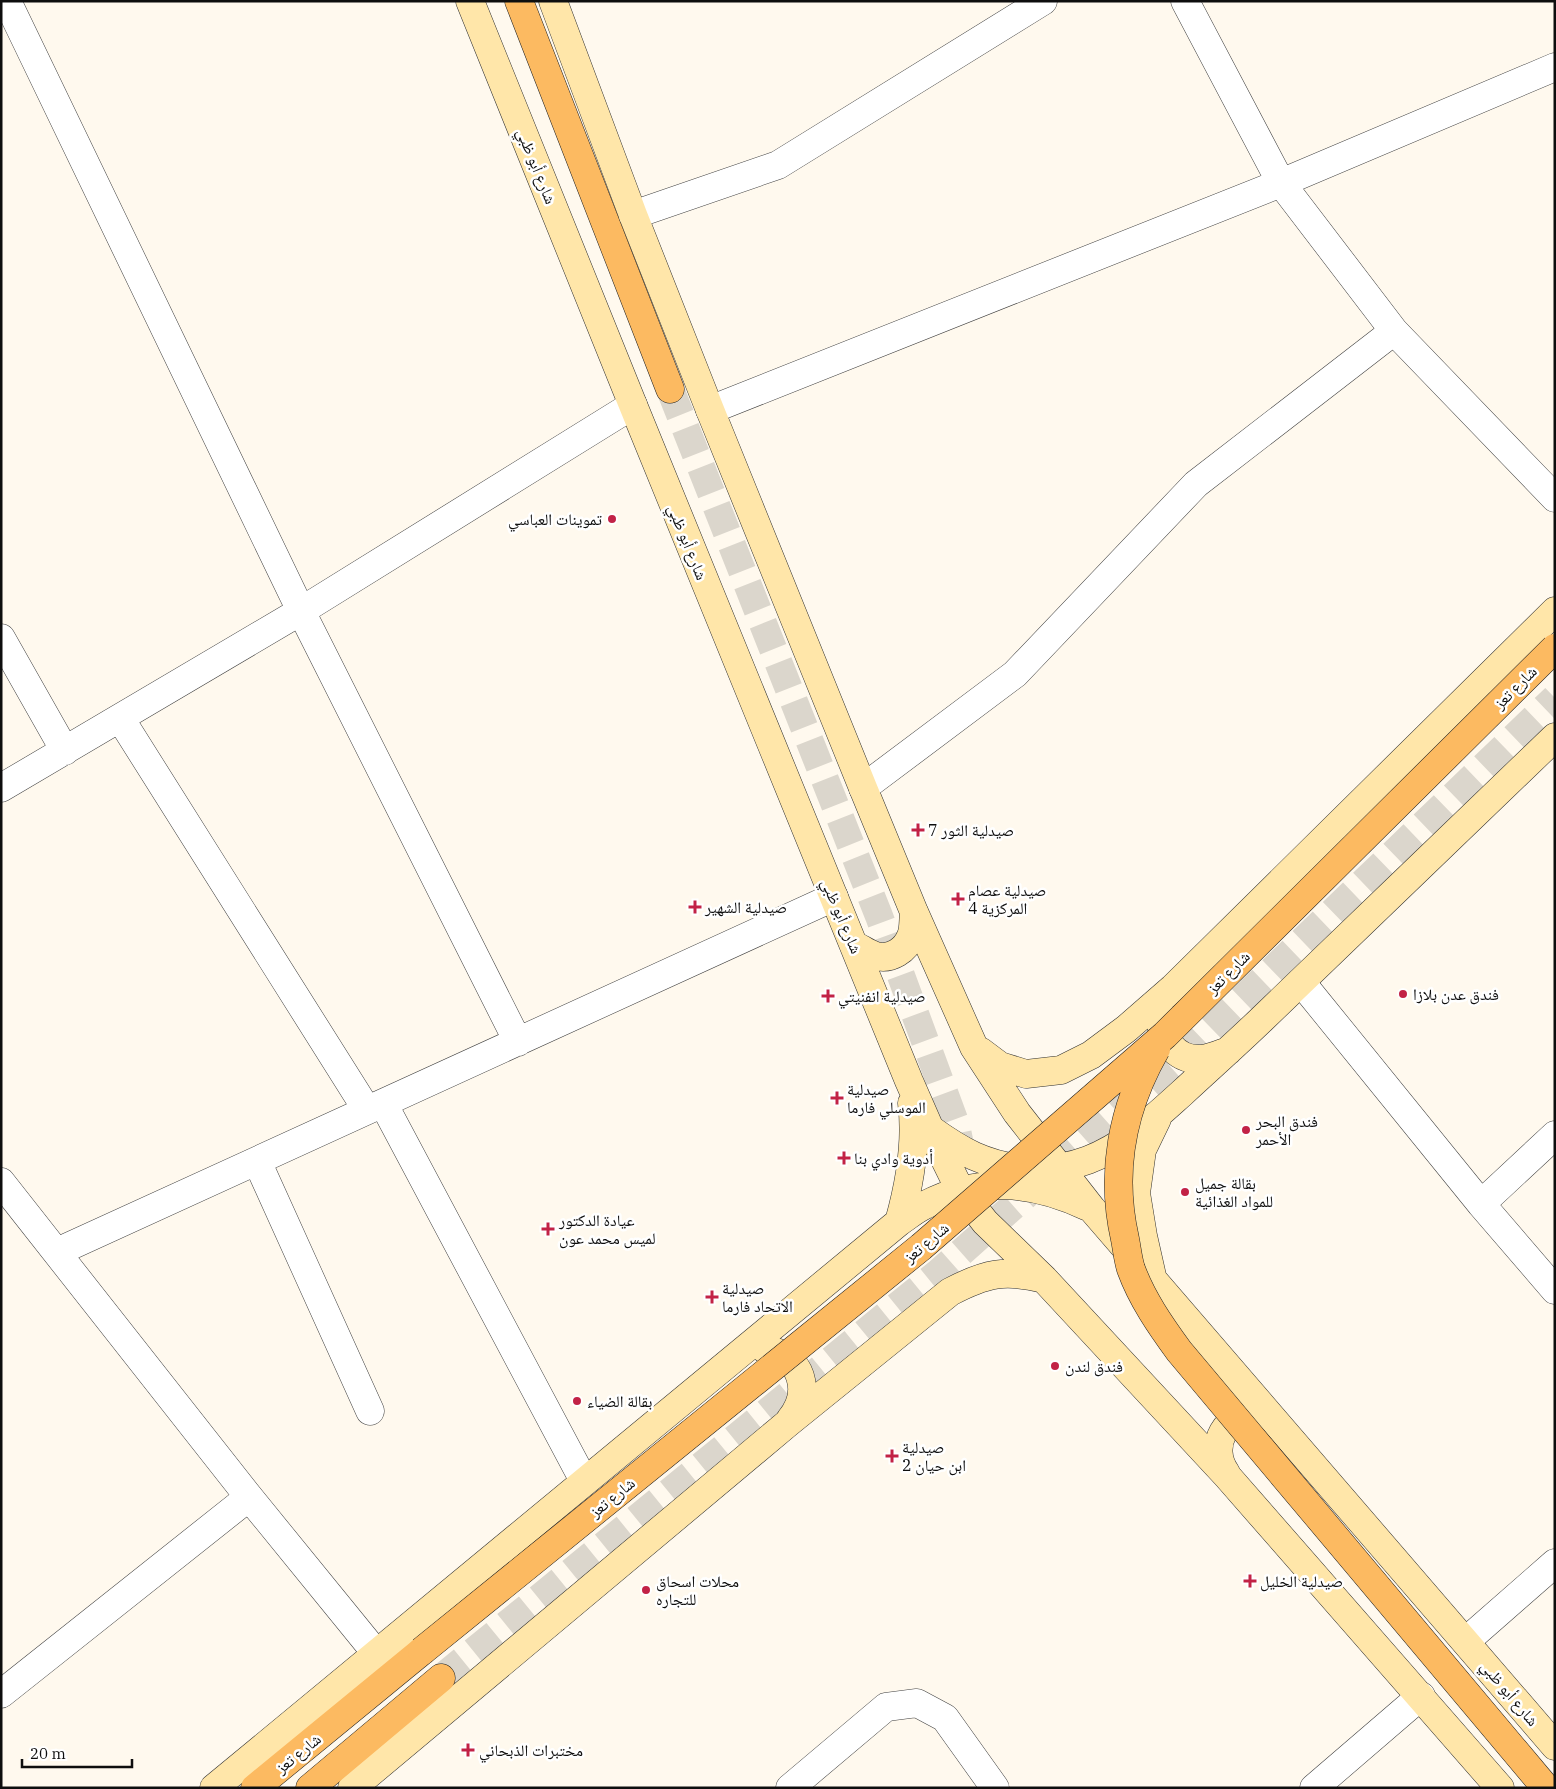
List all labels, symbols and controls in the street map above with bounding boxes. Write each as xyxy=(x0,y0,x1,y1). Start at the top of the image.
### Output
street label: شارع أبو ظبي xyxy=(510,125,561,208)
street label: شارع أبو ظبي xyxy=(661,501,712,584)
place label: تموينات العباسي xyxy=(508,509,602,532)
marker: تموينات العباسي xyxy=(606,513,618,525)
street label: شارع تعز xyxy=(1489,661,1541,714)
place label: صيدلية الثور 7 xyxy=(928,820,1014,840)
marker: صيدلية الثور 7 xyxy=(912,824,924,836)
street label: شارع أبو ظبي xyxy=(814,875,867,958)
place label: صيدلية عصام المركزية 4 xyxy=(968,880,1046,918)
marker: صيدلية عصام المركزية 4 xyxy=(952,893,964,905)
place label: صيدلية الشهير xyxy=(704,897,787,917)
marker: صيدلية الشهير xyxy=(689,901,701,913)
street label: شارع تعز xyxy=(1202,946,1254,999)
place label: فندق عدن بلازا xyxy=(1413,984,1499,1005)
place label: صيدلية انفنيتي xyxy=(838,986,926,1009)
marker: فندق عدن بلازا xyxy=(1397,988,1409,1000)
marker: صيدلية انفنيتي xyxy=(822,990,834,1002)
place label: صيدلية الموسلي فارما xyxy=(847,1079,926,1120)
marker: صيدلية الموسلي فارما xyxy=(831,1092,843,1104)
place label: فندق البحر الأحمر xyxy=(1255,1111,1318,1149)
marker: فندق البحر الأحمر xyxy=(1240,1124,1252,1136)
place label: أدوية وادي بنا xyxy=(854,1148,933,1171)
marker: أدوية وادي بنا xyxy=(838,1152,850,1164)
place label: بقالة جميل للمواد الغذائية xyxy=(1195,1173,1273,1211)
marker: بقالة جميل للمواد الغذائية xyxy=(1179,1186,1191,1198)
place label: عيادة الدكتور لميس محمد عون xyxy=(558,1210,656,1249)
street label: شارع تعز xyxy=(899,1217,953,1268)
marker: عيادة الدكتور لميس محمد عون xyxy=(541,1222,555,1236)
place label: صيدلية الاتحاد فارما xyxy=(722,1278,793,1316)
marker: صيدلية الاتحاد فارما xyxy=(706,1291,718,1303)
place label: فندق لندن xyxy=(1065,1356,1123,1377)
marker: فندق لندن xyxy=(1049,1360,1061,1372)
place label: بقالة الضياء xyxy=(587,1391,652,1411)
marker: بقالة الضياء xyxy=(571,1395,583,1407)
place label: صيدلية ابن حيان 2 xyxy=(902,1437,966,1476)
marker: صيدلية ابن حيان 2 xyxy=(886,1450,898,1462)
street label: شارع تعز xyxy=(584,1473,639,1523)
place label: محلات اسحاق للتجاره xyxy=(656,1571,739,1609)
place label: صيدلية الخليل xyxy=(1260,1571,1343,1592)
marker: صيدلية الخليل xyxy=(1244,1575,1256,1587)
marker: محلات اسحاق للتجاره xyxy=(640,1584,652,1596)
street label: شارع أبو ظبي xyxy=(1474,1656,1543,1732)
street label: شارع تعز xyxy=(270,1729,325,1779)
scale bar xyxy=(22,1736,132,1768)
place label: مختبرات الذبحاني xyxy=(479,1740,583,1763)
marker: مختبرات الذبحاني xyxy=(461,1743,475,1757)
text: 20 m xyxy=(30,1744,66,1763)

